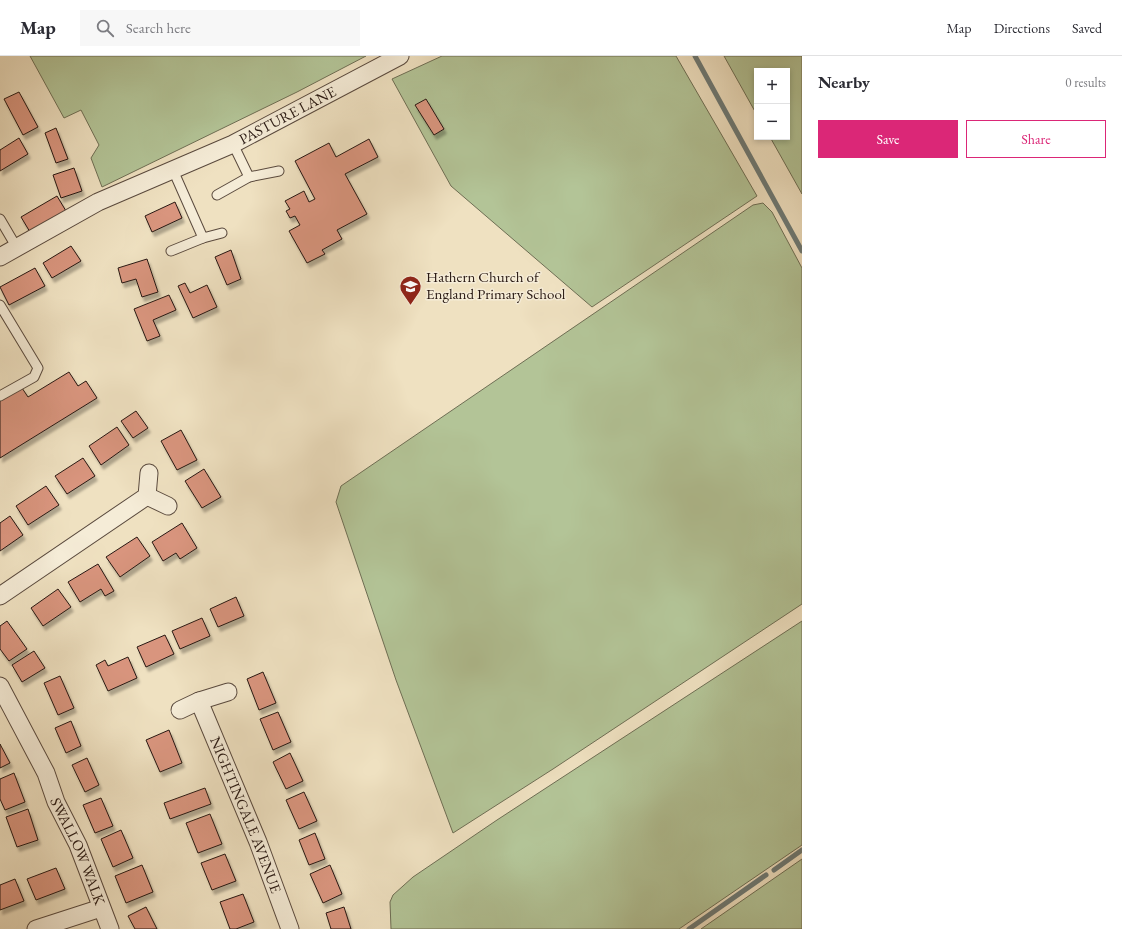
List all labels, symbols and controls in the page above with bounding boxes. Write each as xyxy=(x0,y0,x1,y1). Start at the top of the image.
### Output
search box xyxy=(80,10,360,46)
text: Map xyxy=(20,15,56,40)
icon: search xyxy=(94,17,116,39)
text: Search here xyxy=(126,18,191,37)
text: Map xyxy=(946,19,972,37)
text: Directions xyxy=(994,19,1050,37)
text: Saved xyxy=(1072,19,1102,37)
map controls xyxy=(754,68,790,140)
button: + xyxy=(754,68,790,104)
text: Nearby xyxy=(818,71,870,93)
text: 0 results xyxy=(1065,74,1106,91)
street label: PASTURE LANE xyxy=(236,81,340,148)
button: − xyxy=(754,104,790,140)
button: Save xyxy=(818,120,958,158)
button: Share xyxy=(966,120,1106,158)
place label: Hathern Church of England Primary School xyxy=(426,267,566,303)
school or university icon: Hathern Church of England Primary School xyxy=(398,273,424,306)
street label: NIGHTINGALE AVENUE xyxy=(206,734,286,896)
street label: SWALLOW WALK xyxy=(46,795,110,908)

